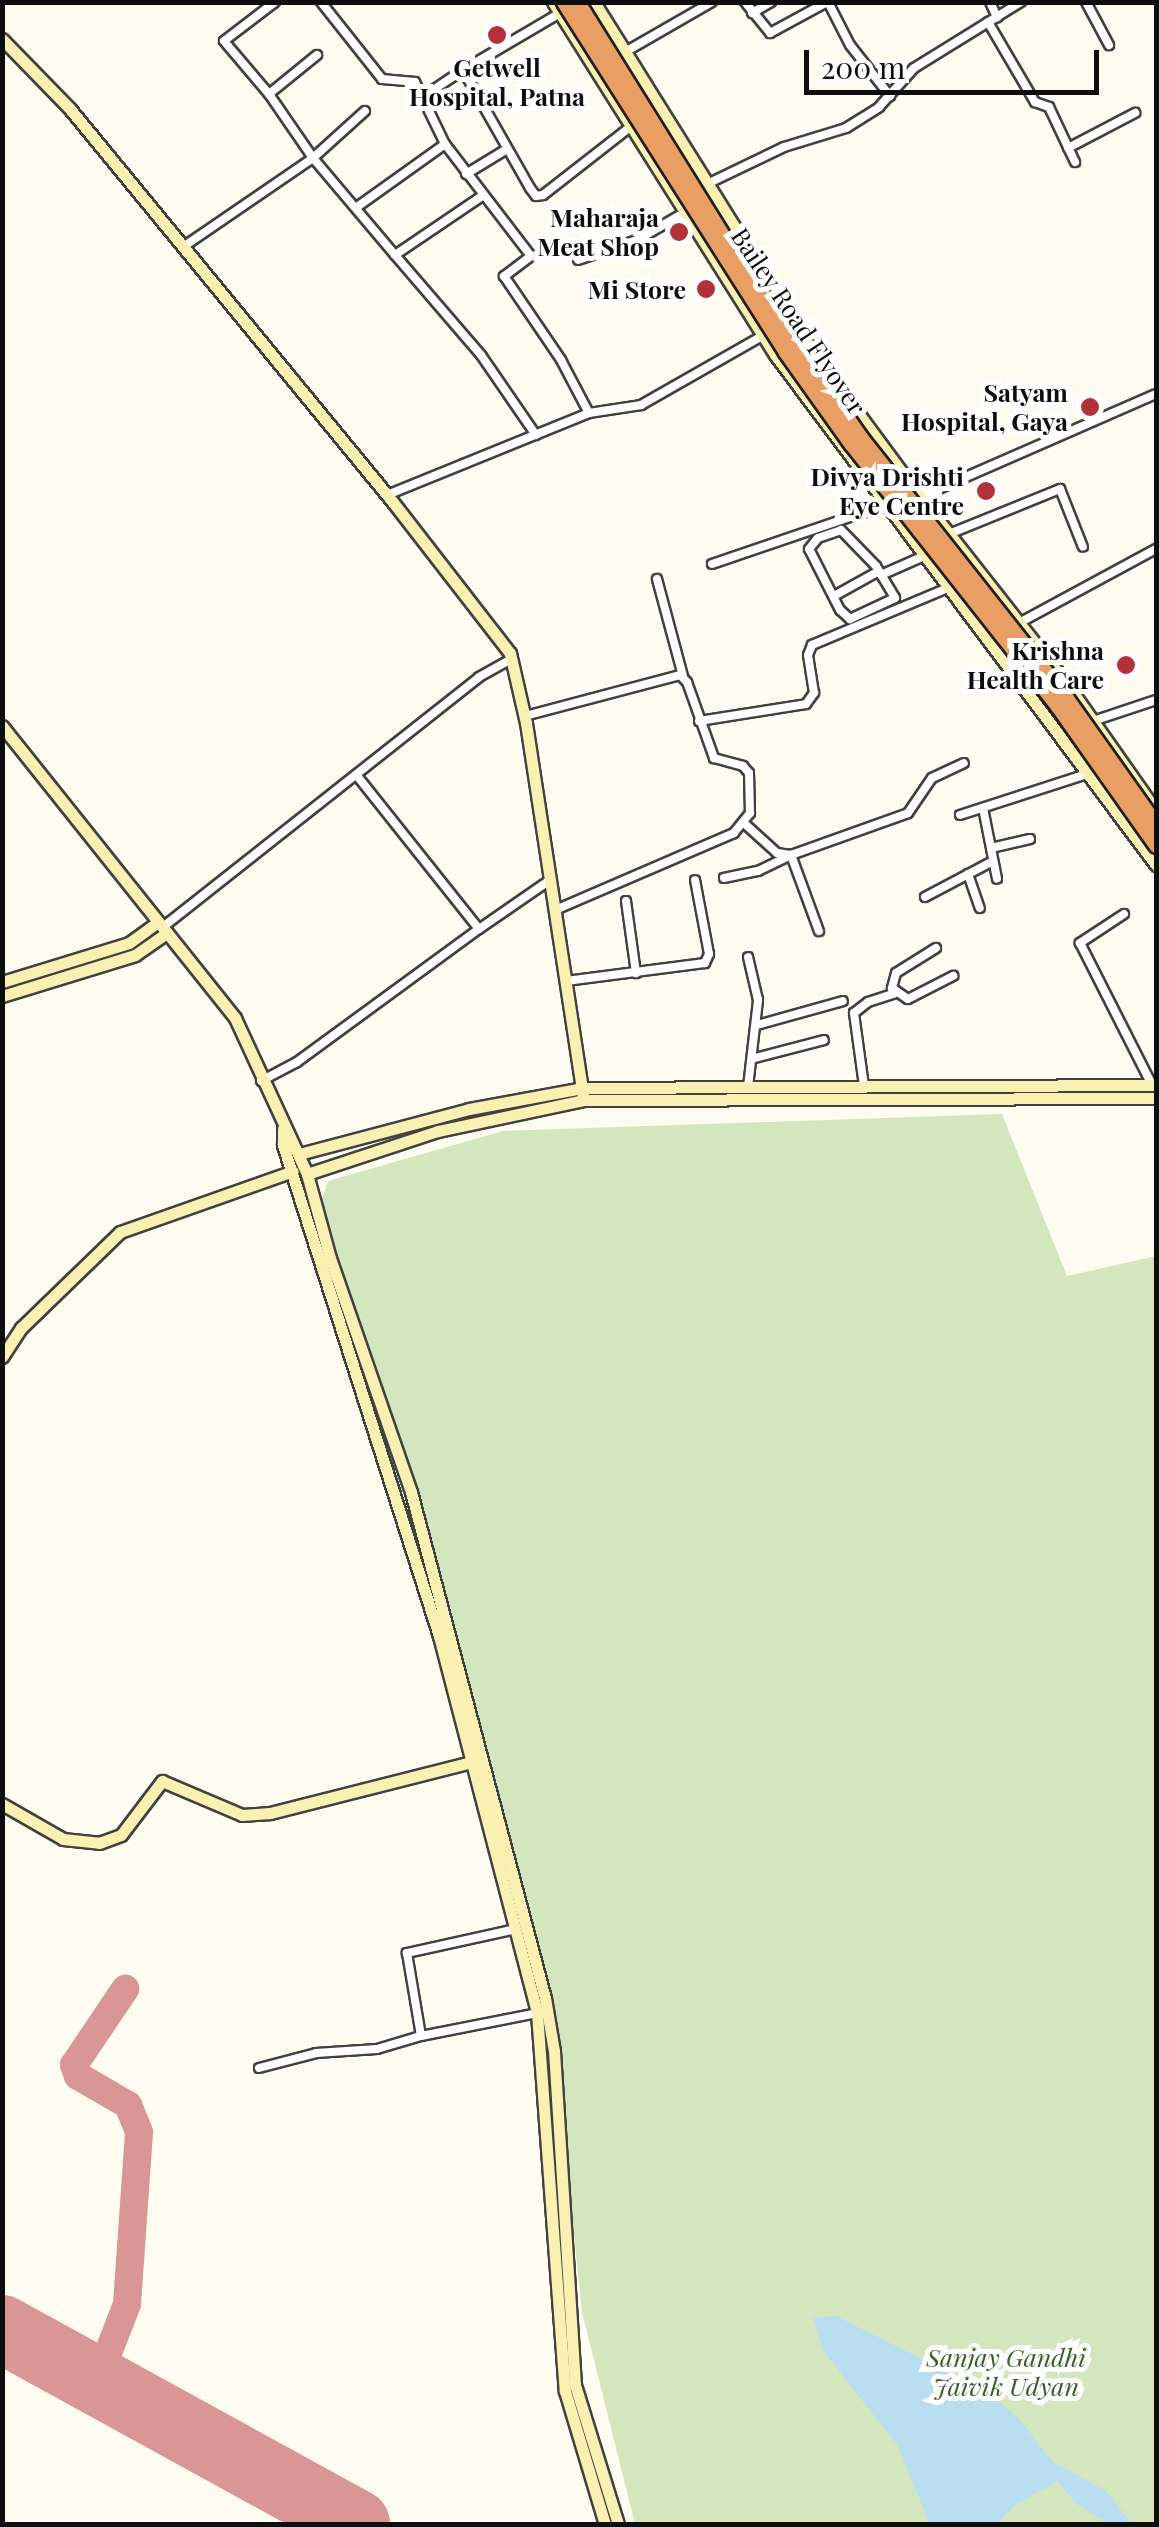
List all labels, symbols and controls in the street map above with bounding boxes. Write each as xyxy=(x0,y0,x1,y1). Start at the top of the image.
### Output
marker: Getwell Hospital, Patna xyxy=(484,22,510,48)
scale bar xyxy=(809,30,1104,92)
text: 200 m xyxy=(821,47,905,87)
place label: Getwell Hospital, Patna xyxy=(409,53,585,112)
place label: Maharaja Meat Shop xyxy=(537,203,659,262)
marker: Maharaja Meat Shop xyxy=(668,221,690,243)
street label: Bailey Road Flyover xyxy=(725,222,873,420)
place label: Mi Store xyxy=(588,274,686,304)
marker: Mi Store xyxy=(695,278,717,300)
place label: Satyam Hospital, Gaya xyxy=(901,378,1068,437)
marker: Satyam Hospital, Gaya xyxy=(1077,394,1103,420)
place label: Divya Drishti Eye Centre xyxy=(810,462,964,521)
marker: Divya Drishti Eye Centre xyxy=(973,478,999,504)
place label: Krishna Health Care xyxy=(967,636,1104,695)
marker: Krishna Health Care xyxy=(1113,652,1139,678)
park label: Sanjay Gandhi Jaivik Udyan xyxy=(926,2343,1086,2402)

